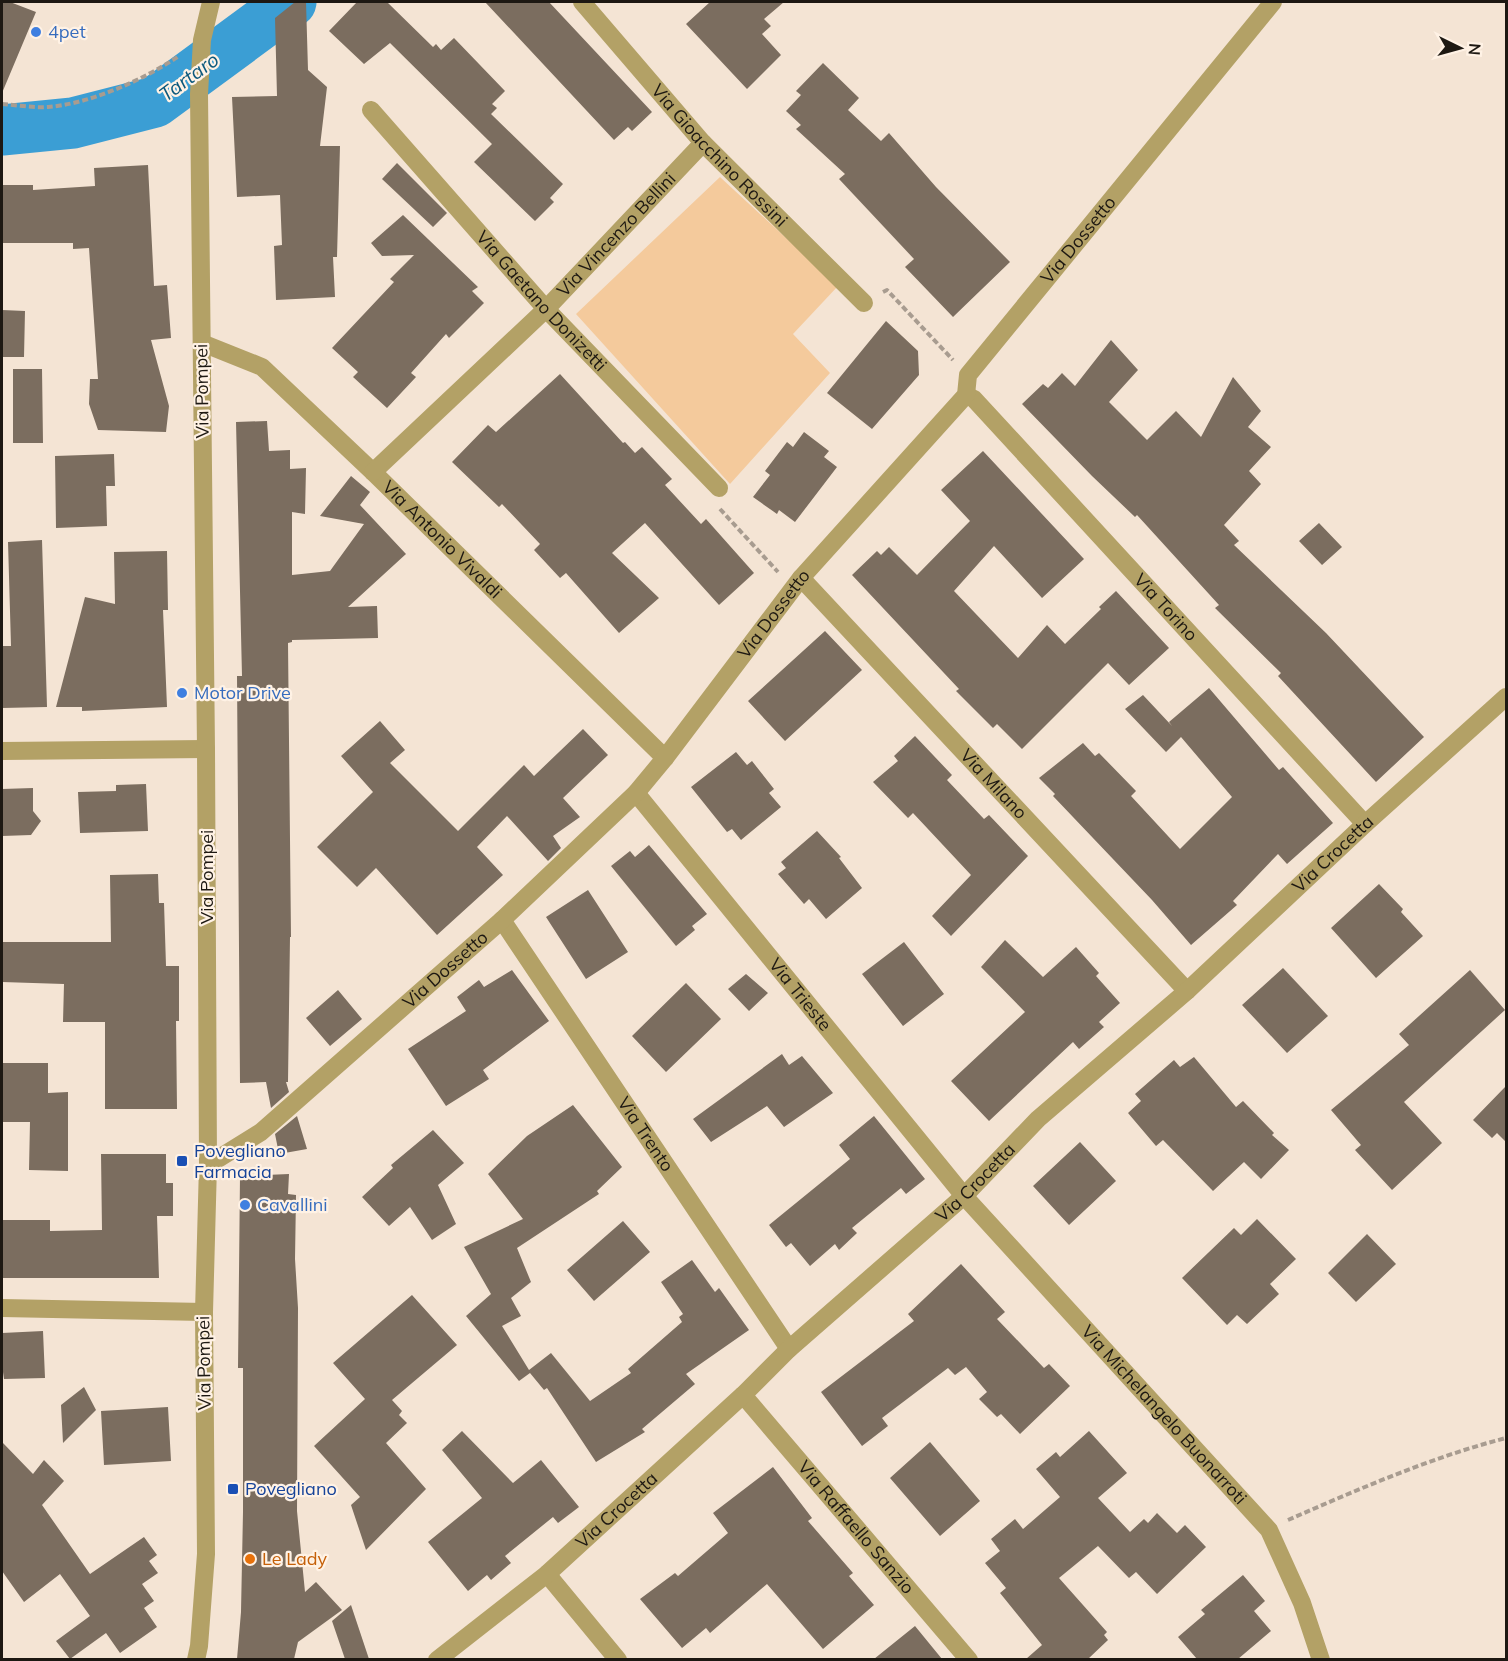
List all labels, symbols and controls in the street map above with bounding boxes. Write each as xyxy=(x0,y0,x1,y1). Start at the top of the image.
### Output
north arrow xyxy=(1430,18,1490,78)
place label: 4pet xyxy=(48,20,86,43)
marker: 4pet xyxy=(29,25,43,39)
text: N xyxy=(1464,42,1485,56)
water label: Tartaro xyxy=(154,47,224,107)
street label: Via Gioacchino Rossini xyxy=(646,79,793,232)
street label: Via Vincenzo Bellini xyxy=(552,167,680,301)
street label: Via Dossetto xyxy=(1035,191,1121,288)
street label: Via Gaetano Donizetti xyxy=(471,226,612,376)
street label: Via Pompei xyxy=(189,344,214,439)
street label: Via Antonio Vivaldi xyxy=(378,475,507,603)
street label: Via Dossetto xyxy=(732,564,815,663)
street label: Via Torino xyxy=(1129,568,1203,646)
place label: Motor Drive xyxy=(194,681,291,704)
marker: Motor Drive xyxy=(175,686,189,700)
street label: Via Milano xyxy=(955,744,1032,824)
street label: Via Crocetta xyxy=(1287,810,1378,897)
street label: Via Pompei xyxy=(195,830,218,924)
street label: Via Dossetto xyxy=(398,926,493,1013)
street label: Via Trieste xyxy=(764,953,837,1035)
street label: Via Trento xyxy=(613,1092,679,1176)
street label: Via Crocetta xyxy=(930,1138,1020,1227)
place label: Povegliano Farmacia xyxy=(194,1139,286,1183)
marker: Povegliano Farmacia xyxy=(175,1154,189,1168)
place label: Cavallini xyxy=(257,1193,328,1216)
marker: Cavallini xyxy=(238,1198,252,1212)
street label: Via Pompei xyxy=(191,1316,216,1411)
street label: Via Michelangelo Buonarroti xyxy=(1076,1320,1252,1509)
street label: Via Raffaello Sanzio xyxy=(793,1456,920,1598)
street label: Via Crocetta xyxy=(571,1467,662,1553)
place label: Povegliano xyxy=(245,1477,337,1500)
marker: Povegliano xyxy=(226,1482,240,1496)
place label: Le Lady xyxy=(262,1547,328,1570)
marker: Le Lady xyxy=(243,1552,257,1566)

